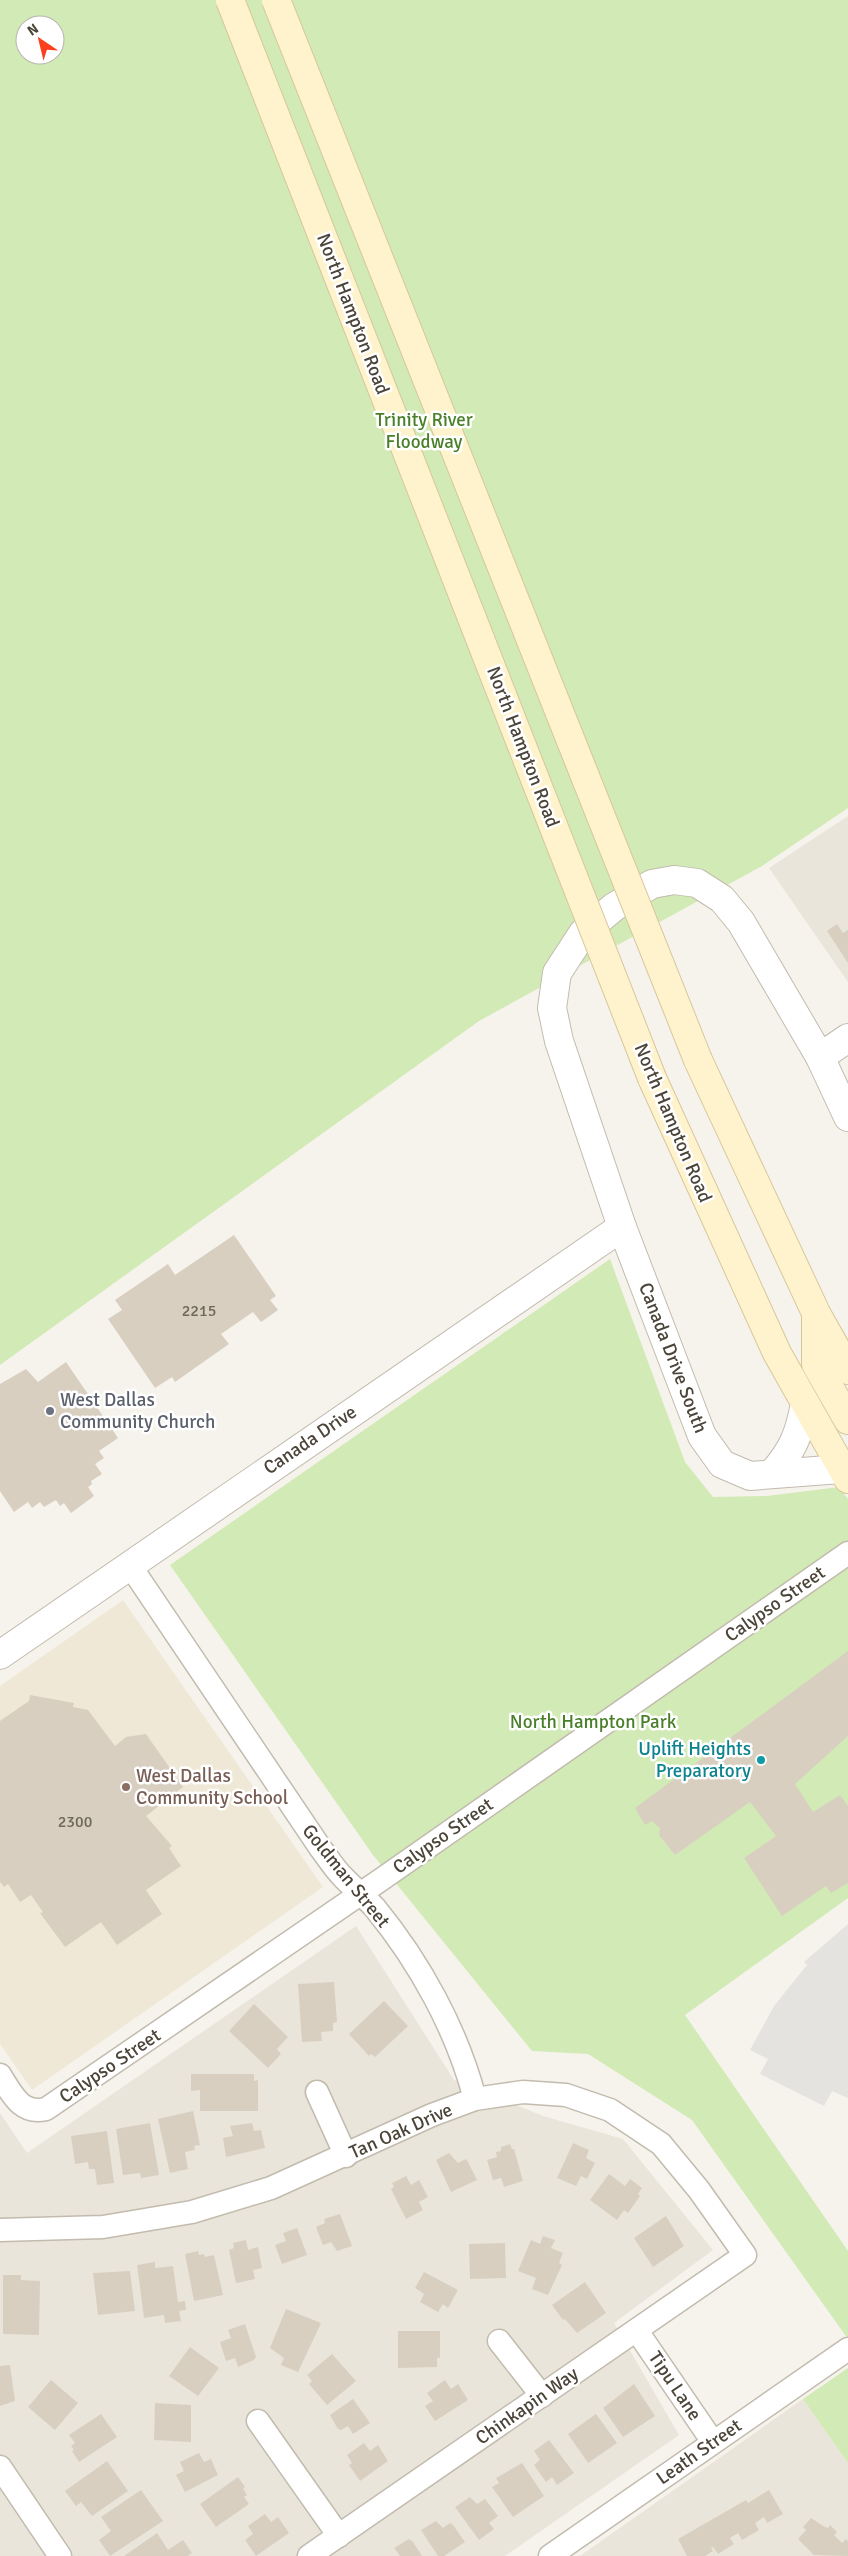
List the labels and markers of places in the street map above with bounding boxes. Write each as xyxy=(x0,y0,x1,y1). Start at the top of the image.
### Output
place label: West Dallas Community Church xyxy=(60,1388,215,1434)
marker: West Dallas Community Church xyxy=(44,1405,56,1417)
place label: Uplift Heights Preparatory xyxy=(638,1737,751,1783)
marker: Uplift Heights Preparatory xyxy=(755,1754,767,1766)
place label: West Dallas Community School xyxy=(136,1764,288,1810)
marker: West Dallas Community School xyxy=(120,1781,132,1793)

